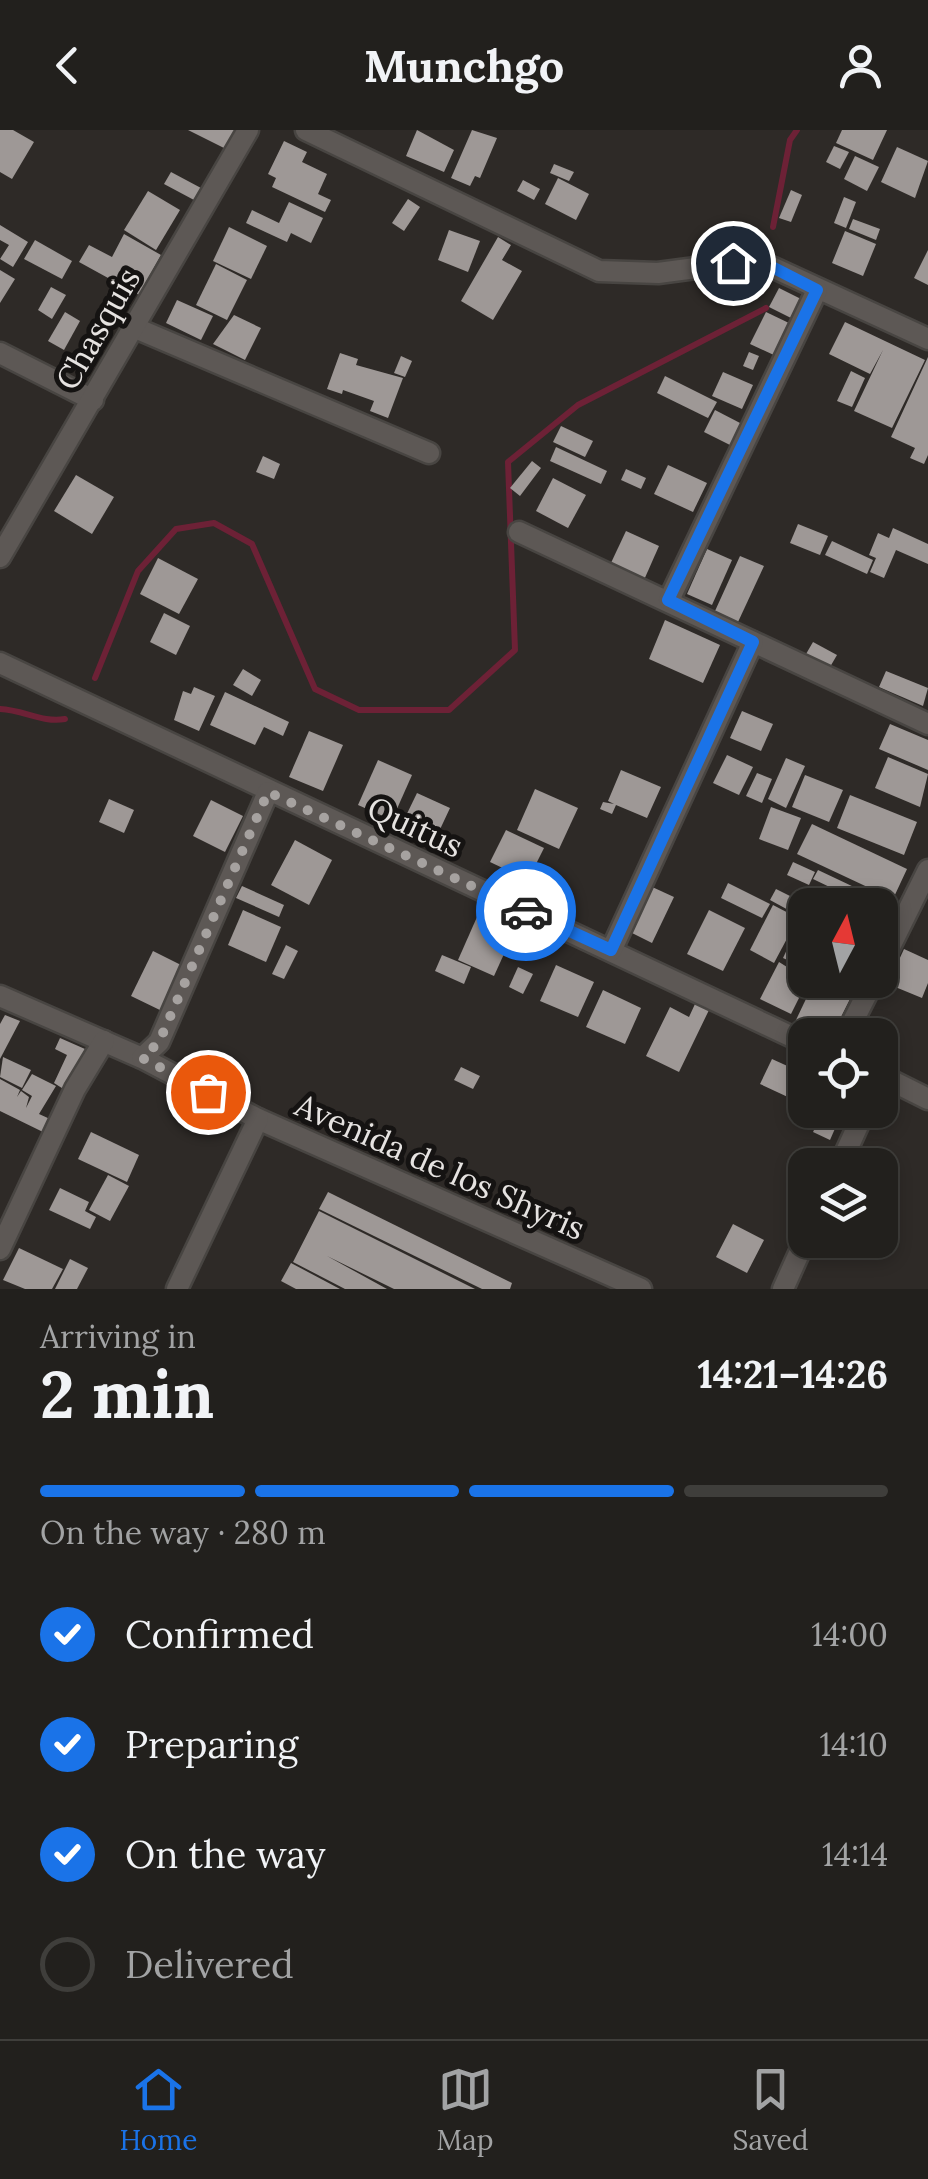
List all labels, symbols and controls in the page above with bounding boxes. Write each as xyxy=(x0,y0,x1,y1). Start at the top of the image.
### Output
text: Munchgo xyxy=(364,37,564,94)
icon: back xyxy=(40,38,95,93)
icon: person xyxy=(833,38,888,93)
pin xyxy=(691,221,776,306)
icon: home xyxy=(706,236,761,291)
street label: Chasquis xyxy=(46,260,149,397)
street label: Quitus xyxy=(361,787,469,866)
courier xyxy=(476,861,576,961)
icon: car xyxy=(499,884,554,939)
north arrow xyxy=(788,888,898,998)
map controls xyxy=(788,888,898,1258)
button: locate xyxy=(788,1018,898,1128)
pin xyxy=(166,1050,251,1135)
icon: bag xyxy=(181,1065,236,1120)
street label: Avenida de los Shyris xyxy=(288,1084,591,1249)
button: layers xyxy=(788,1148,898,1258)
text: Arriving in xyxy=(40,1316,196,1357)
text: 14:21–14:26 xyxy=(697,1350,888,1398)
text: 2 min xyxy=(40,1353,214,1436)
text: On the way · 280 m xyxy=(40,1512,326,1553)
icon: check xyxy=(40,1607,95,1662)
text: Confirmed xyxy=(125,1610,314,1658)
text: 14:00 xyxy=(811,1614,888,1655)
icon: check xyxy=(40,1717,95,1772)
text: Preparing xyxy=(125,1720,298,1768)
text: 14:10 xyxy=(819,1724,888,1765)
icon: check xyxy=(40,1827,95,1882)
text: On the way xyxy=(125,1830,326,1878)
text: 14:14 xyxy=(822,1834,888,1875)
text: Delivered xyxy=(125,1940,294,1988)
tab: Home xyxy=(120,2062,197,2158)
tab: Map xyxy=(437,2062,493,2158)
tab: Saved xyxy=(733,2062,808,2158)

